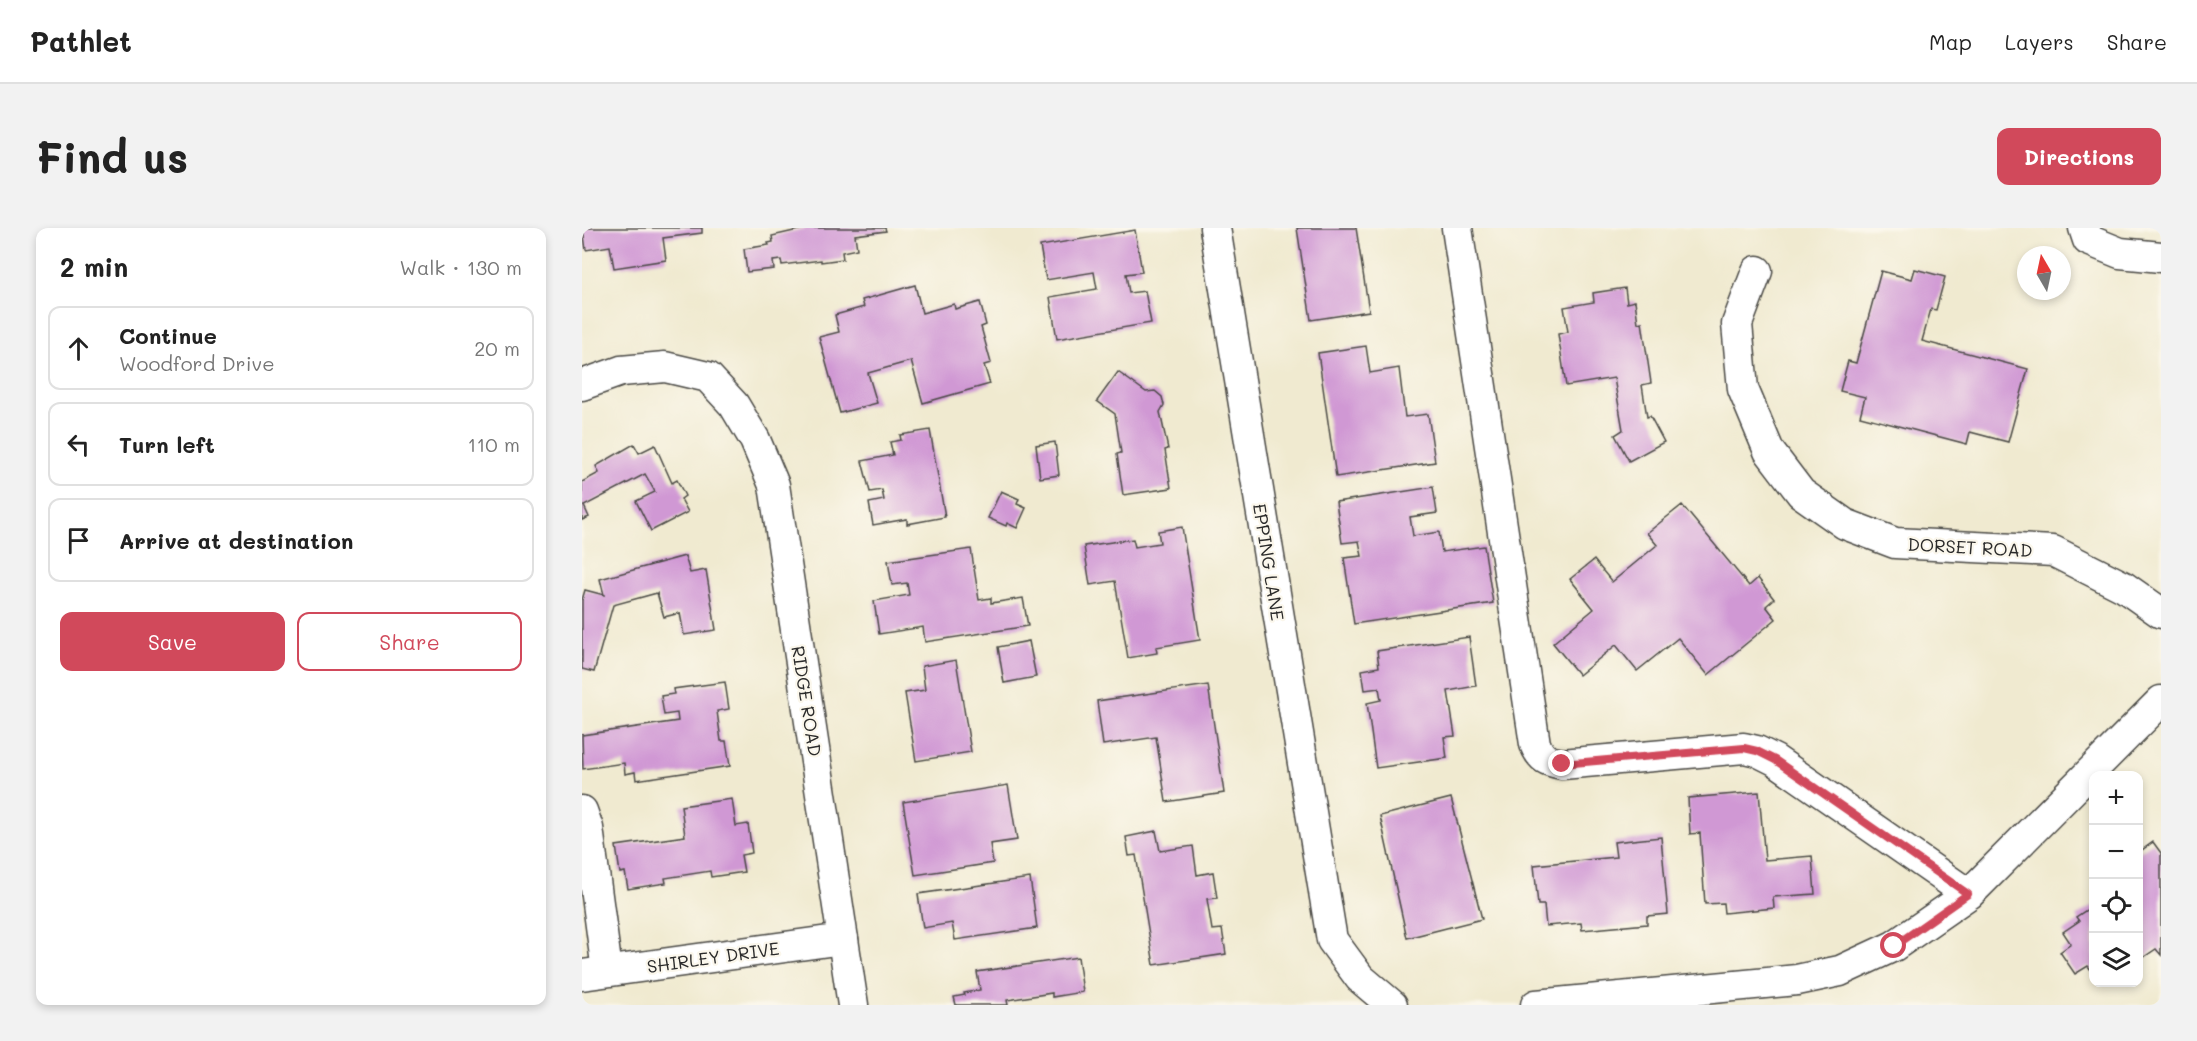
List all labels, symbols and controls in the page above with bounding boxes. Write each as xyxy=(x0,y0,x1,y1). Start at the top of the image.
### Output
text: Pathlet xyxy=(30,23,132,59)
text: Map xyxy=(1929,28,1972,55)
text: Layers xyxy=(2005,28,2074,55)
text: Share xyxy=(2107,28,2167,55)
button: Directions xyxy=(1997,128,2161,185)
text: Find us xyxy=(36,129,188,184)
north arrow xyxy=(2017,246,2071,300)
text: 2 min xyxy=(60,250,128,284)
text: Walk · 130 m xyxy=(399,254,522,280)
text: Continue xyxy=(119,321,217,350)
icon: ahead xyxy=(62,332,95,365)
text: 20 m xyxy=(474,335,520,361)
text: Woodford Drive xyxy=(119,350,275,376)
icon: left xyxy=(62,428,95,461)
text: Turn left xyxy=(119,430,215,459)
text: 110 m xyxy=(467,431,520,457)
street label: EPPING LANE xyxy=(1248,502,1290,622)
icon: arrive xyxy=(62,524,95,557)
text: Arrive at destination xyxy=(119,526,354,555)
street label: DORSET ROAD xyxy=(1907,532,2033,562)
button: Save xyxy=(60,612,285,671)
button: Share xyxy=(297,612,522,671)
street label: RIDGE ROAD xyxy=(786,644,828,758)
route end xyxy=(1548,750,1574,776)
map controls xyxy=(2089,771,2143,987)
button: + xyxy=(2089,771,2143,825)
button: − xyxy=(2089,825,2143,879)
button: locate xyxy=(2089,879,2143,933)
route start xyxy=(1880,932,1906,958)
button: layers xyxy=(2089,933,2143,987)
street label: SHIRLEY DRIVE xyxy=(645,936,781,978)

